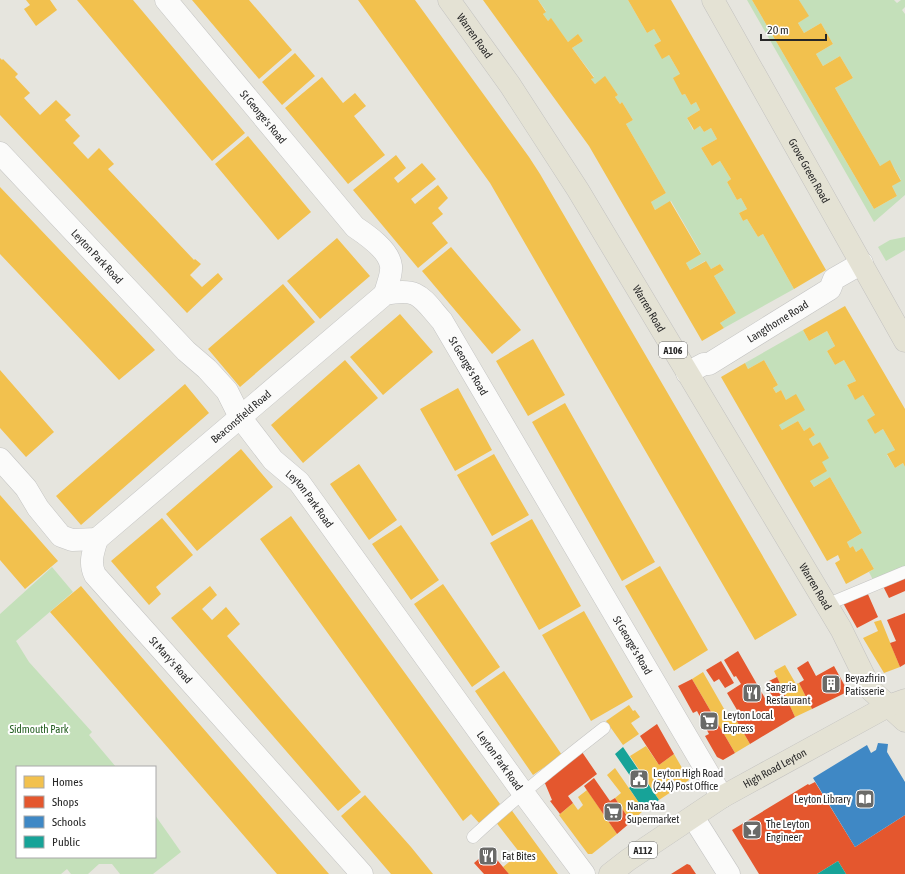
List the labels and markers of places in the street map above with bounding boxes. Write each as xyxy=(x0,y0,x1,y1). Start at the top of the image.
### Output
place label: Beyazfirin Patisserie xyxy=(845,672,885,697)
building icon: Beyazfirin Patisserie xyxy=(820,673,842,695)
place label: Sangria Restaurant xyxy=(766,681,811,706)
restaurant icon: Sangria Restaurant xyxy=(741,682,763,704)
place label: Leyton Local Express xyxy=(723,709,773,734)
supermarket icon: Leyton Local Express xyxy=(698,710,720,732)
place label: Leyton High Road (244) Post Office xyxy=(653,767,723,792)
public building icon: Leyton High Road (244) Post Office xyxy=(628,768,650,790)
library icon: Leyton Library xyxy=(854,788,876,810)
place label: Leyton Library xyxy=(794,793,851,805)
place label: Nana Yaa Supermarket xyxy=(627,800,679,825)
supermarket icon: Nana Yaa Supermarket xyxy=(602,801,624,823)
place label: The Leyton Engineer xyxy=(766,818,810,843)
bar icon: The Leyton Engineer xyxy=(741,819,763,841)
restaurant icon: Fat Bites xyxy=(477,845,499,867)
place label: Fat Bites xyxy=(502,850,536,862)

